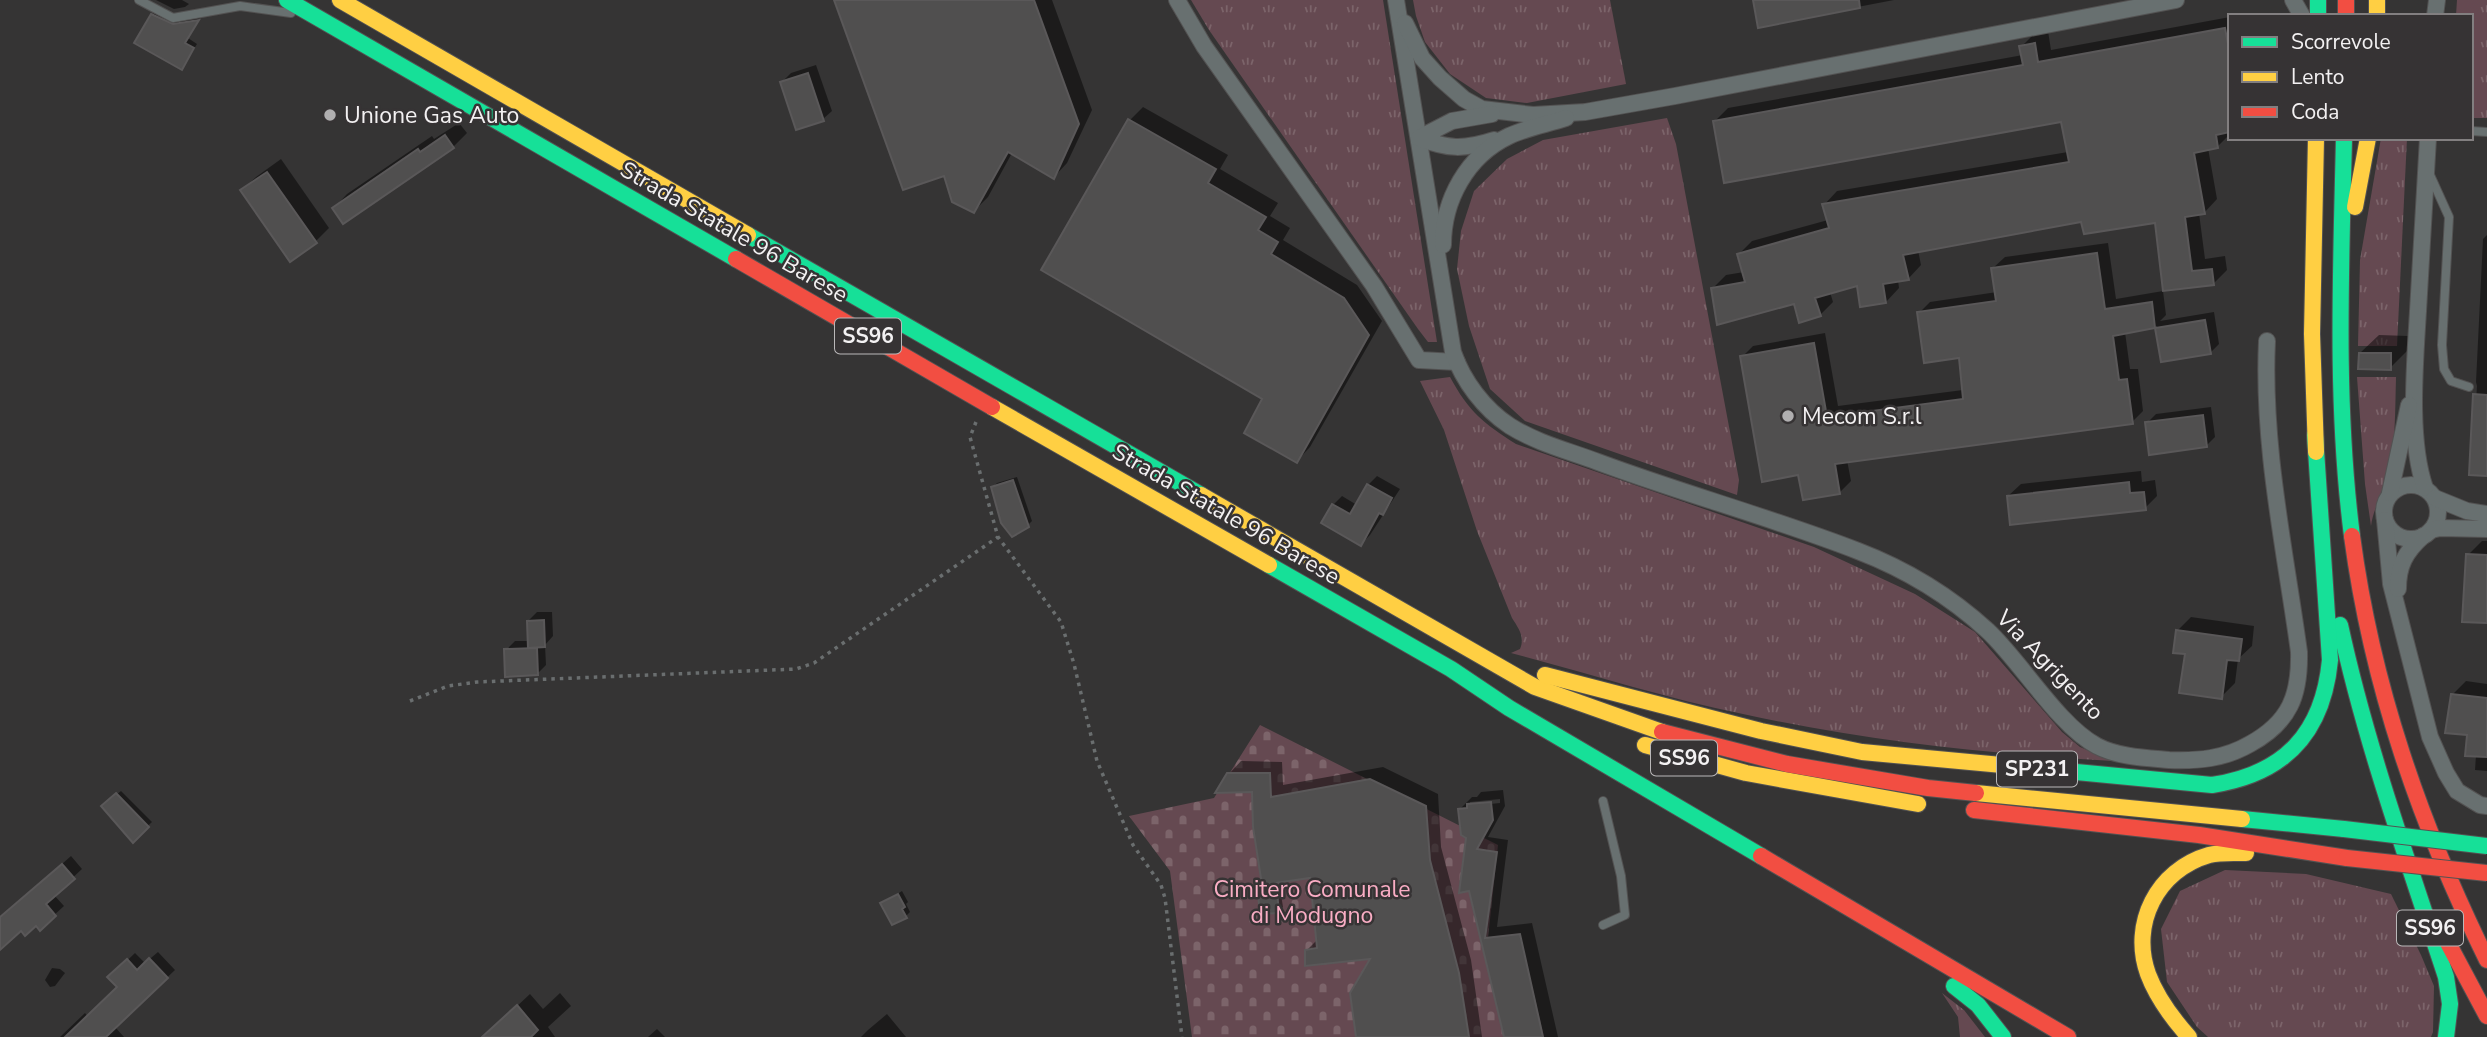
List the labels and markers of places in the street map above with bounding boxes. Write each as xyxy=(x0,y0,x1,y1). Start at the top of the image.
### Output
place label: Unione Gas Auto xyxy=(344,100,519,131)
marker: Unione Gas Auto xyxy=(322,107,338,123)
place label: Mecom S.r.l xyxy=(1802,401,1922,432)
marker: Mecom S.r.l xyxy=(1780,408,1796,424)

